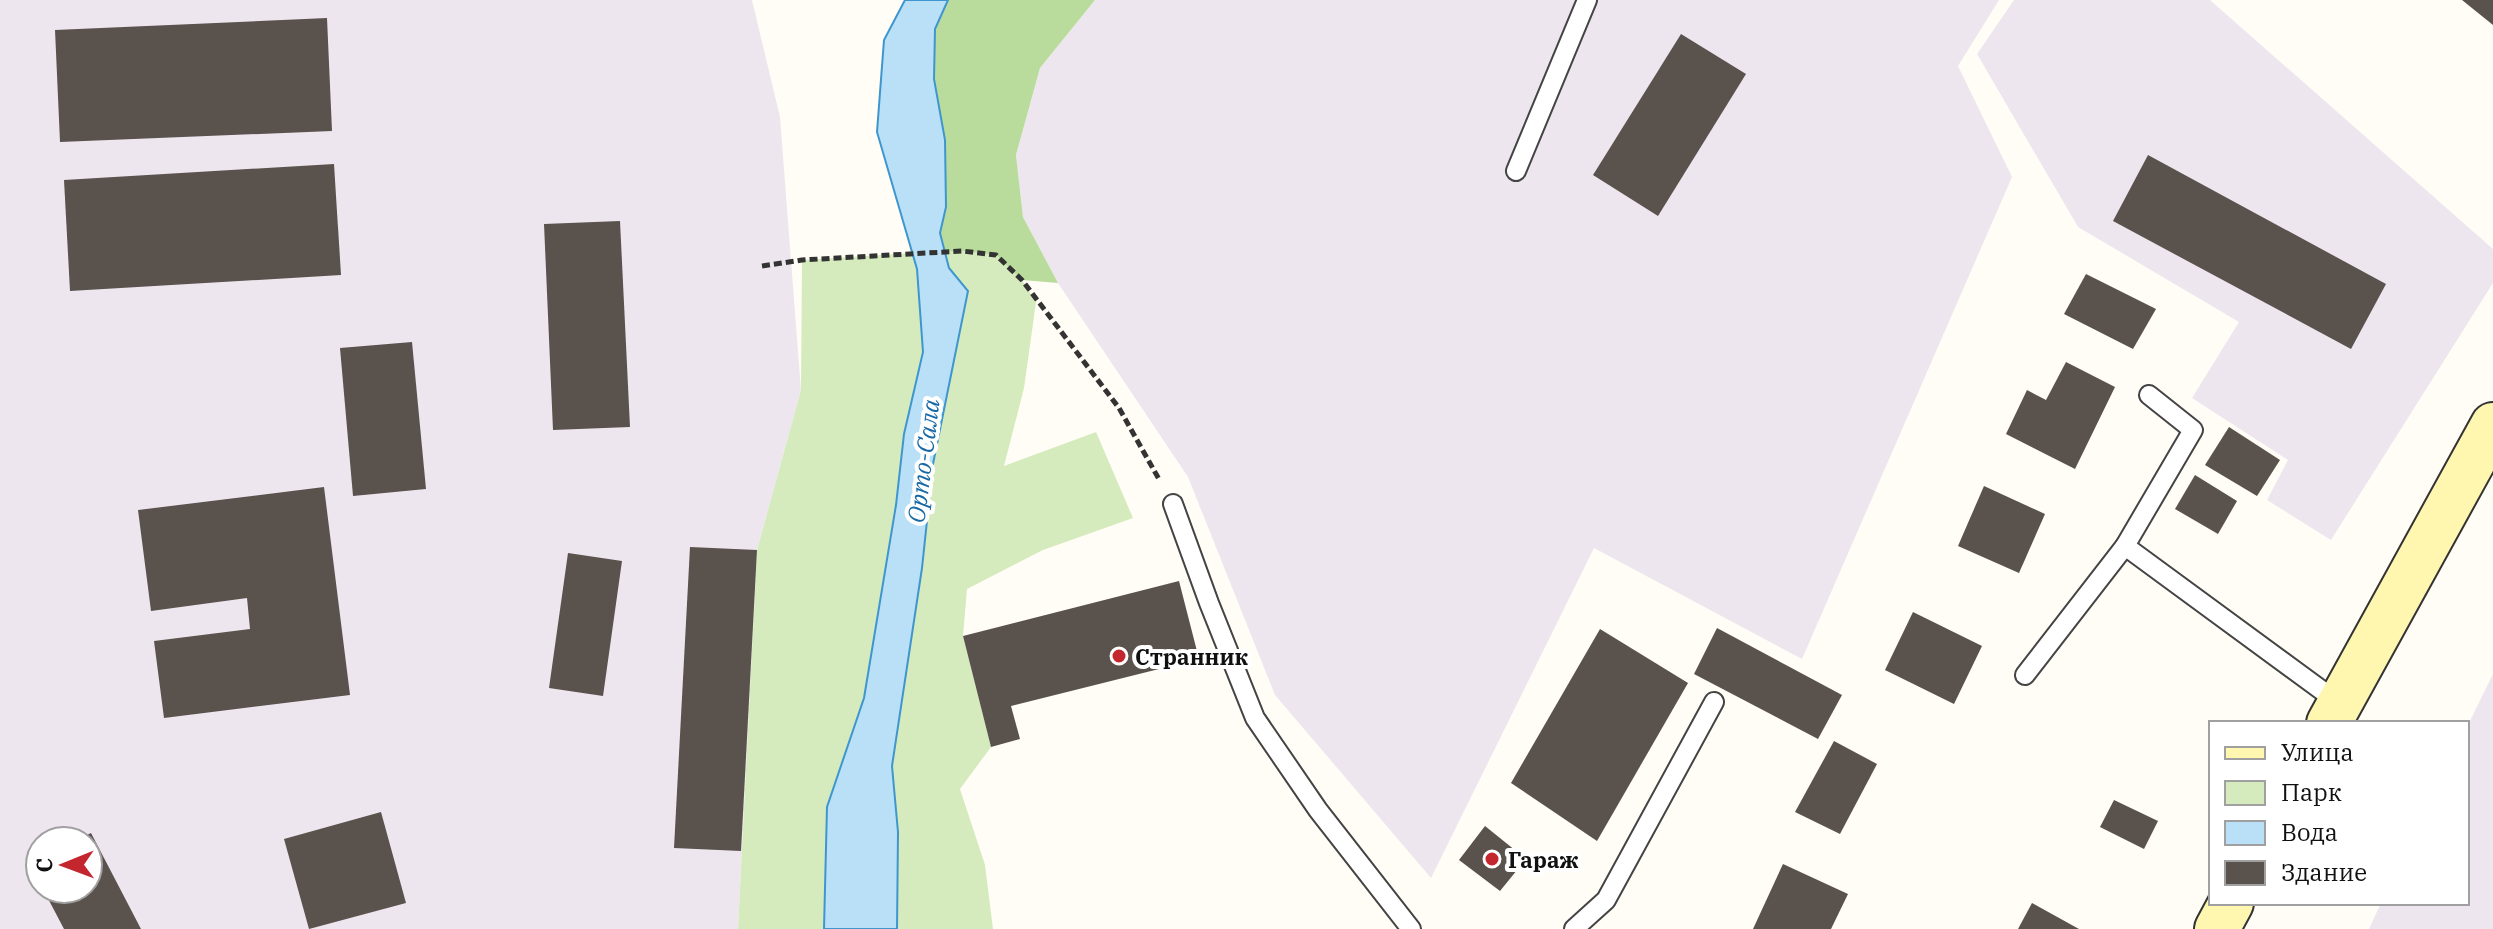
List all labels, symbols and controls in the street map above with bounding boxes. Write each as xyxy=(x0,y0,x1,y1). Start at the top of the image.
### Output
water label: Орто-Сала xyxy=(900,397,946,525)
place label: Странник xyxy=(1135,642,1249,671)
marker: Странник xyxy=(1110,647,1128,665)
legend xyxy=(2209,721,2469,905)
text: Улица xyxy=(2281,736,2354,768)
text: Парк xyxy=(2281,776,2342,808)
text: Вода xyxy=(2281,816,2338,848)
north arrow xyxy=(24,825,104,905)
place label: Гараж xyxy=(1508,845,1579,874)
marker: Гараж xyxy=(1483,850,1501,868)
text: Здание xyxy=(2281,856,2367,888)
text: С xyxy=(29,858,58,873)

